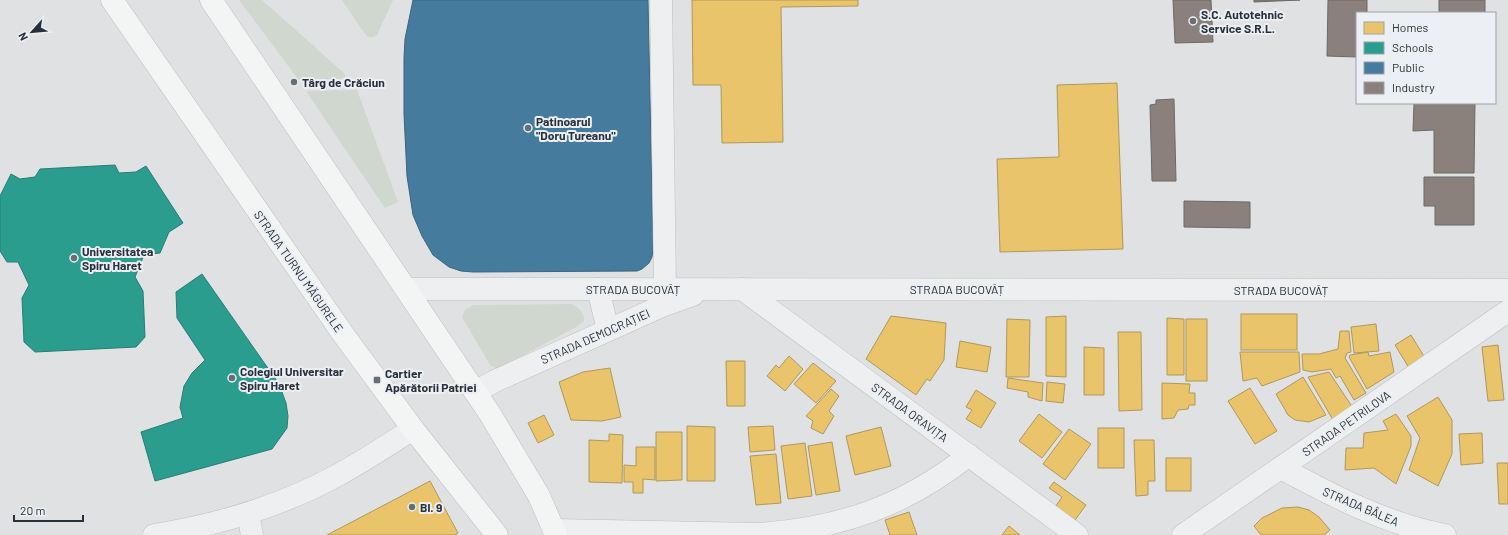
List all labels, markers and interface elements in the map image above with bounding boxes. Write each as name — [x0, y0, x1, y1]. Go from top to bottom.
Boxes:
place label: S.C. Autotehnic Service S.R.L. — [1201, 7, 1284, 35]
north arrow — [12, 12, 52, 52]
legend — [1356, 12, 1496, 104]
marker: S.C. Autotehnic Service S.R.L. — [1188, 16, 1198, 26]
text: Homes — [1392, 20, 1429, 34]
text: N — [15, 31, 30, 43]
text: Schools — [1392, 40, 1433, 54]
text: Public — [1392, 60, 1424, 74]
place label: Târg de Crăciun — [302, 75, 385, 89]
marker: Târg de Crăciun — [289, 77, 299, 87]
text: Industry — [1392, 80, 1435, 94]
place label: Patinoarul "Doru Tureanu" — [536, 114, 616, 142]
marker: Patinoarul "Doru Tureanu" — [523, 123, 533, 133]
street label: STRADA TURNU MĂGURELE — [252, 207, 346, 335]
place label: Universitatea Spiru Haret — [82, 244, 153, 272]
marker: Universitatea Spiru Haret — [69, 253, 79, 263]
street label: STRADA BUCOVĂȚ — [586, 282, 680, 296]
street label: STRADA BUCOVĂȚ — [910, 282, 1004, 296]
street label: STRADA BUCOVĂȚ — [1234, 283, 1328, 297]
street label: STRADA DEMOCRAȚIEI — [538, 306, 652, 366]
place label: Colegiul Universitar Spiru Haret — [240, 364, 344, 392]
place label: Cartier Apărătorii Patriei — [385, 366, 476, 394]
marker: Colegiul Universitar Spiru Haret — [227, 373, 237, 383]
marker: Cartier Apărătorii Patriei — [372, 375, 382, 385]
street label: STRADA ORAVIȚA — [869, 380, 951, 444]
street label: STRADA PETRILOVA — [1299, 387, 1393, 459]
street label: STRADA BÂLEA — [1321, 484, 1401, 528]
scale bar — [14, 497, 83, 523]
place label: Bl. 9 — [420, 500, 442, 514]
marker: Bl. 9 — [407, 502, 417, 512]
text: 20 m — [20, 503, 46, 517]

